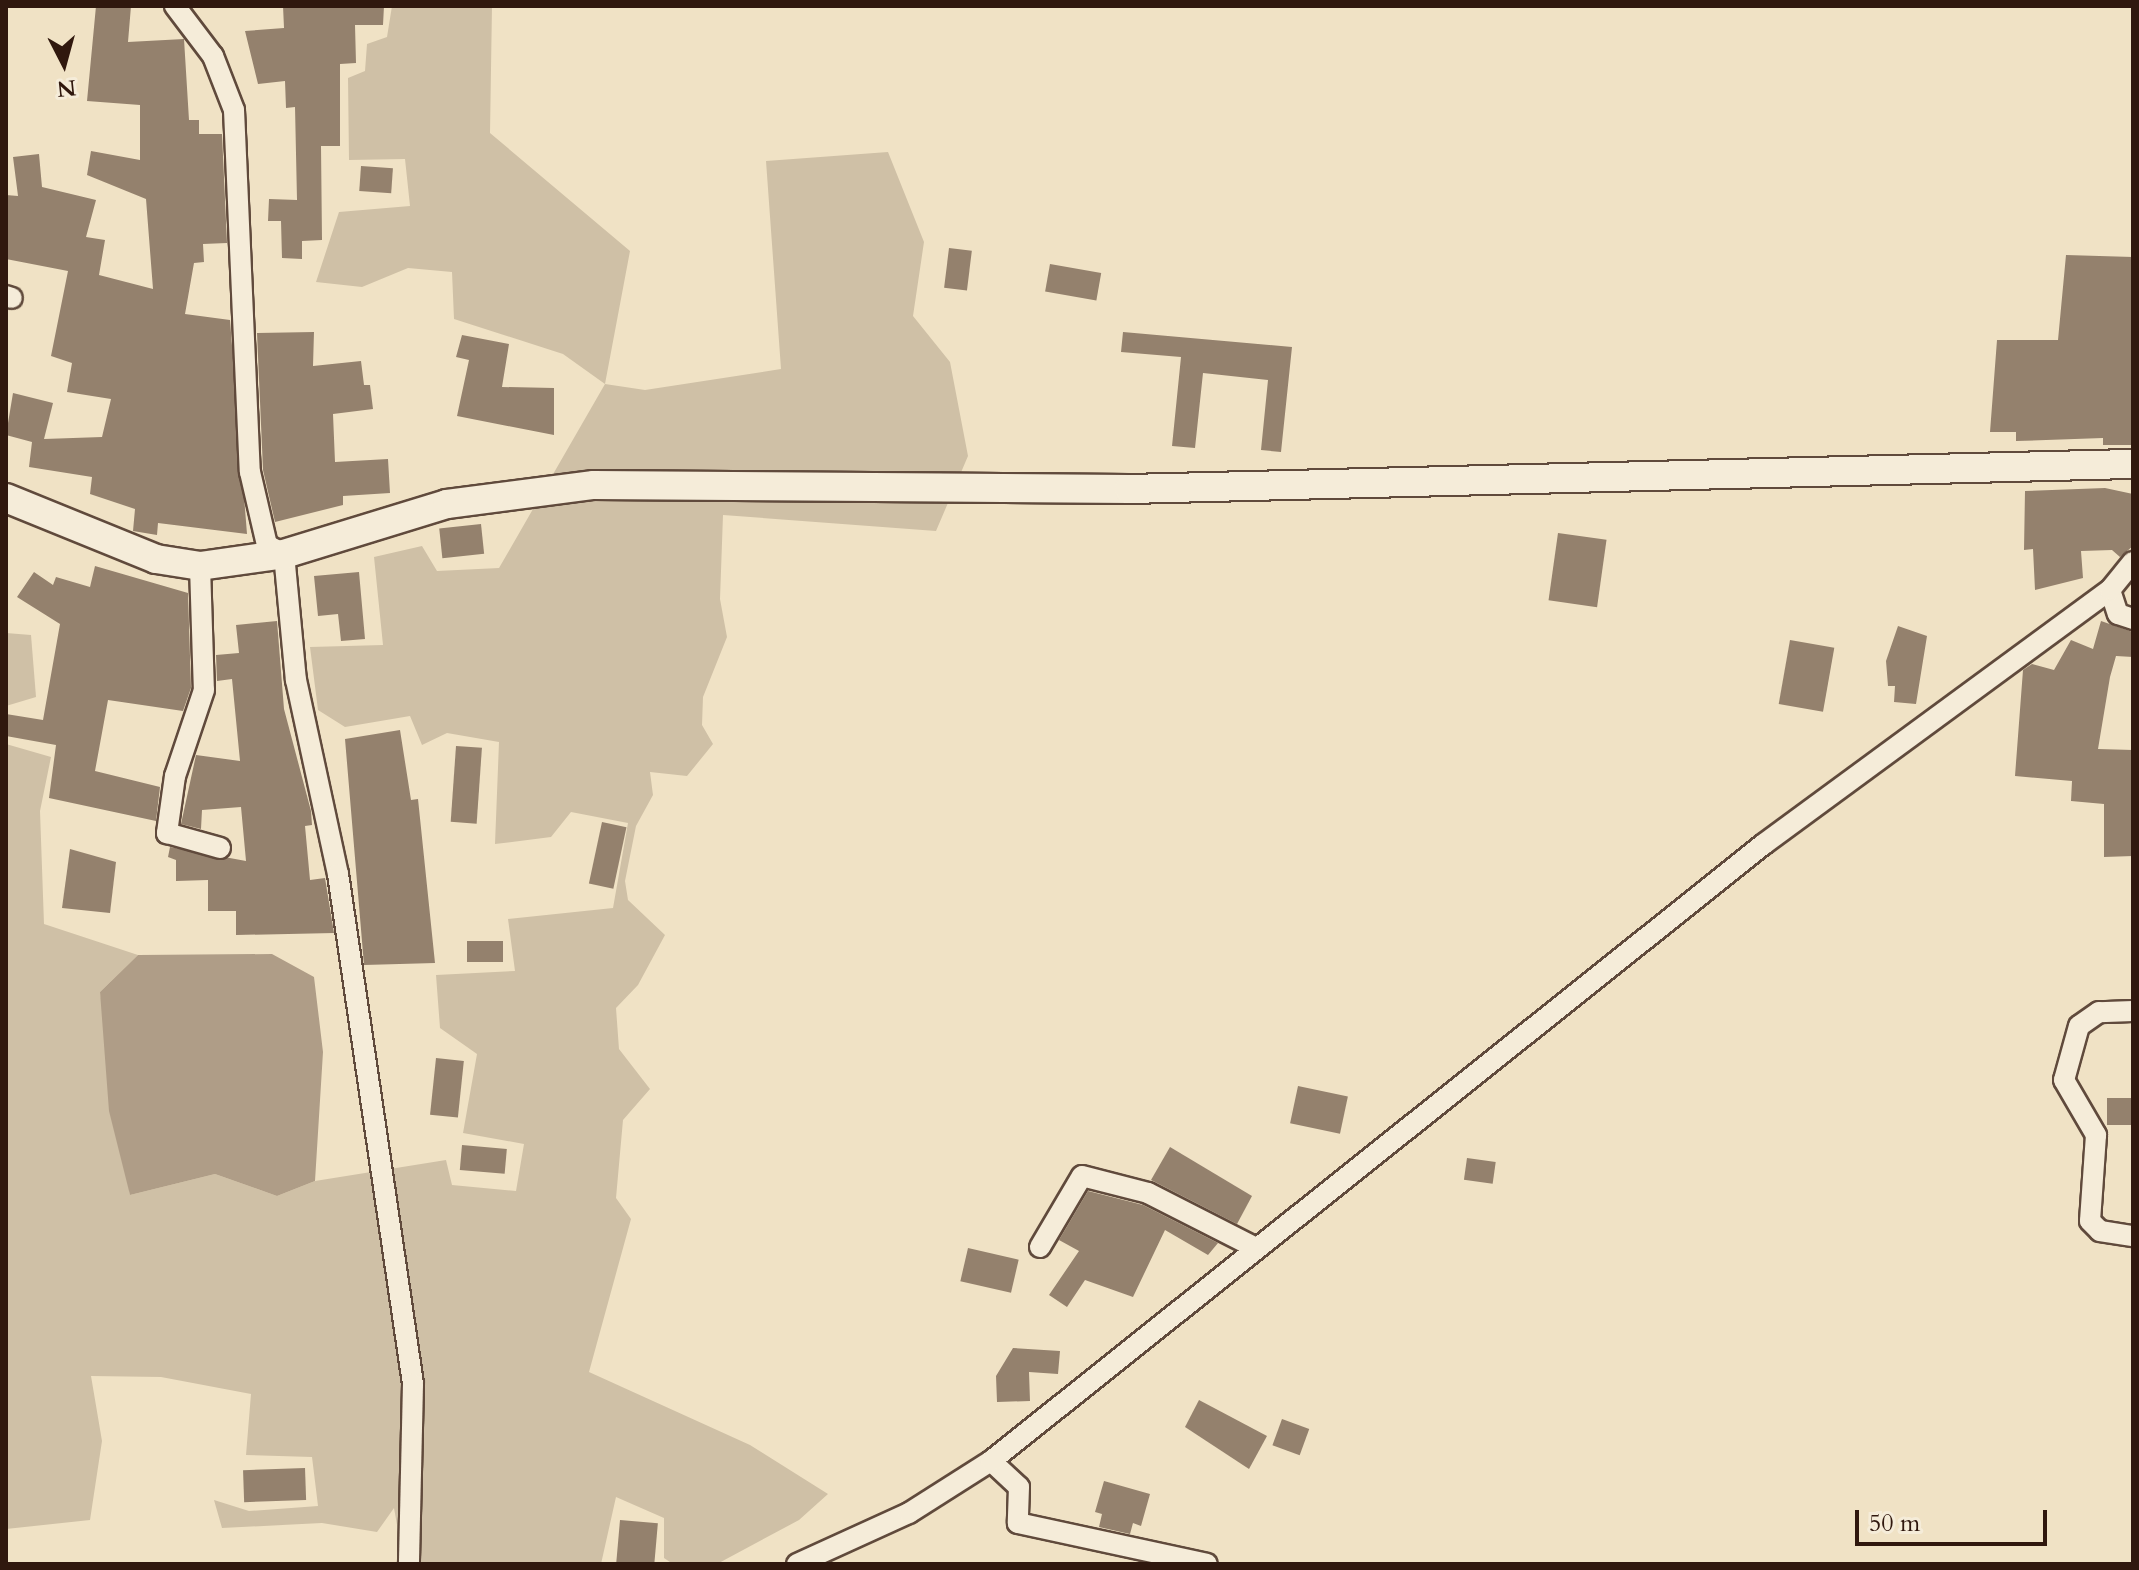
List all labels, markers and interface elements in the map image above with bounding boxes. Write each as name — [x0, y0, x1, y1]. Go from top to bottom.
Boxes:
north arrow — [24, 24, 104, 104]
text: N — [55, 72, 78, 104]
scale bar — [1859, 1494, 2051, 1544]
text: 50 m — [1869, 1507, 1920, 1540]

